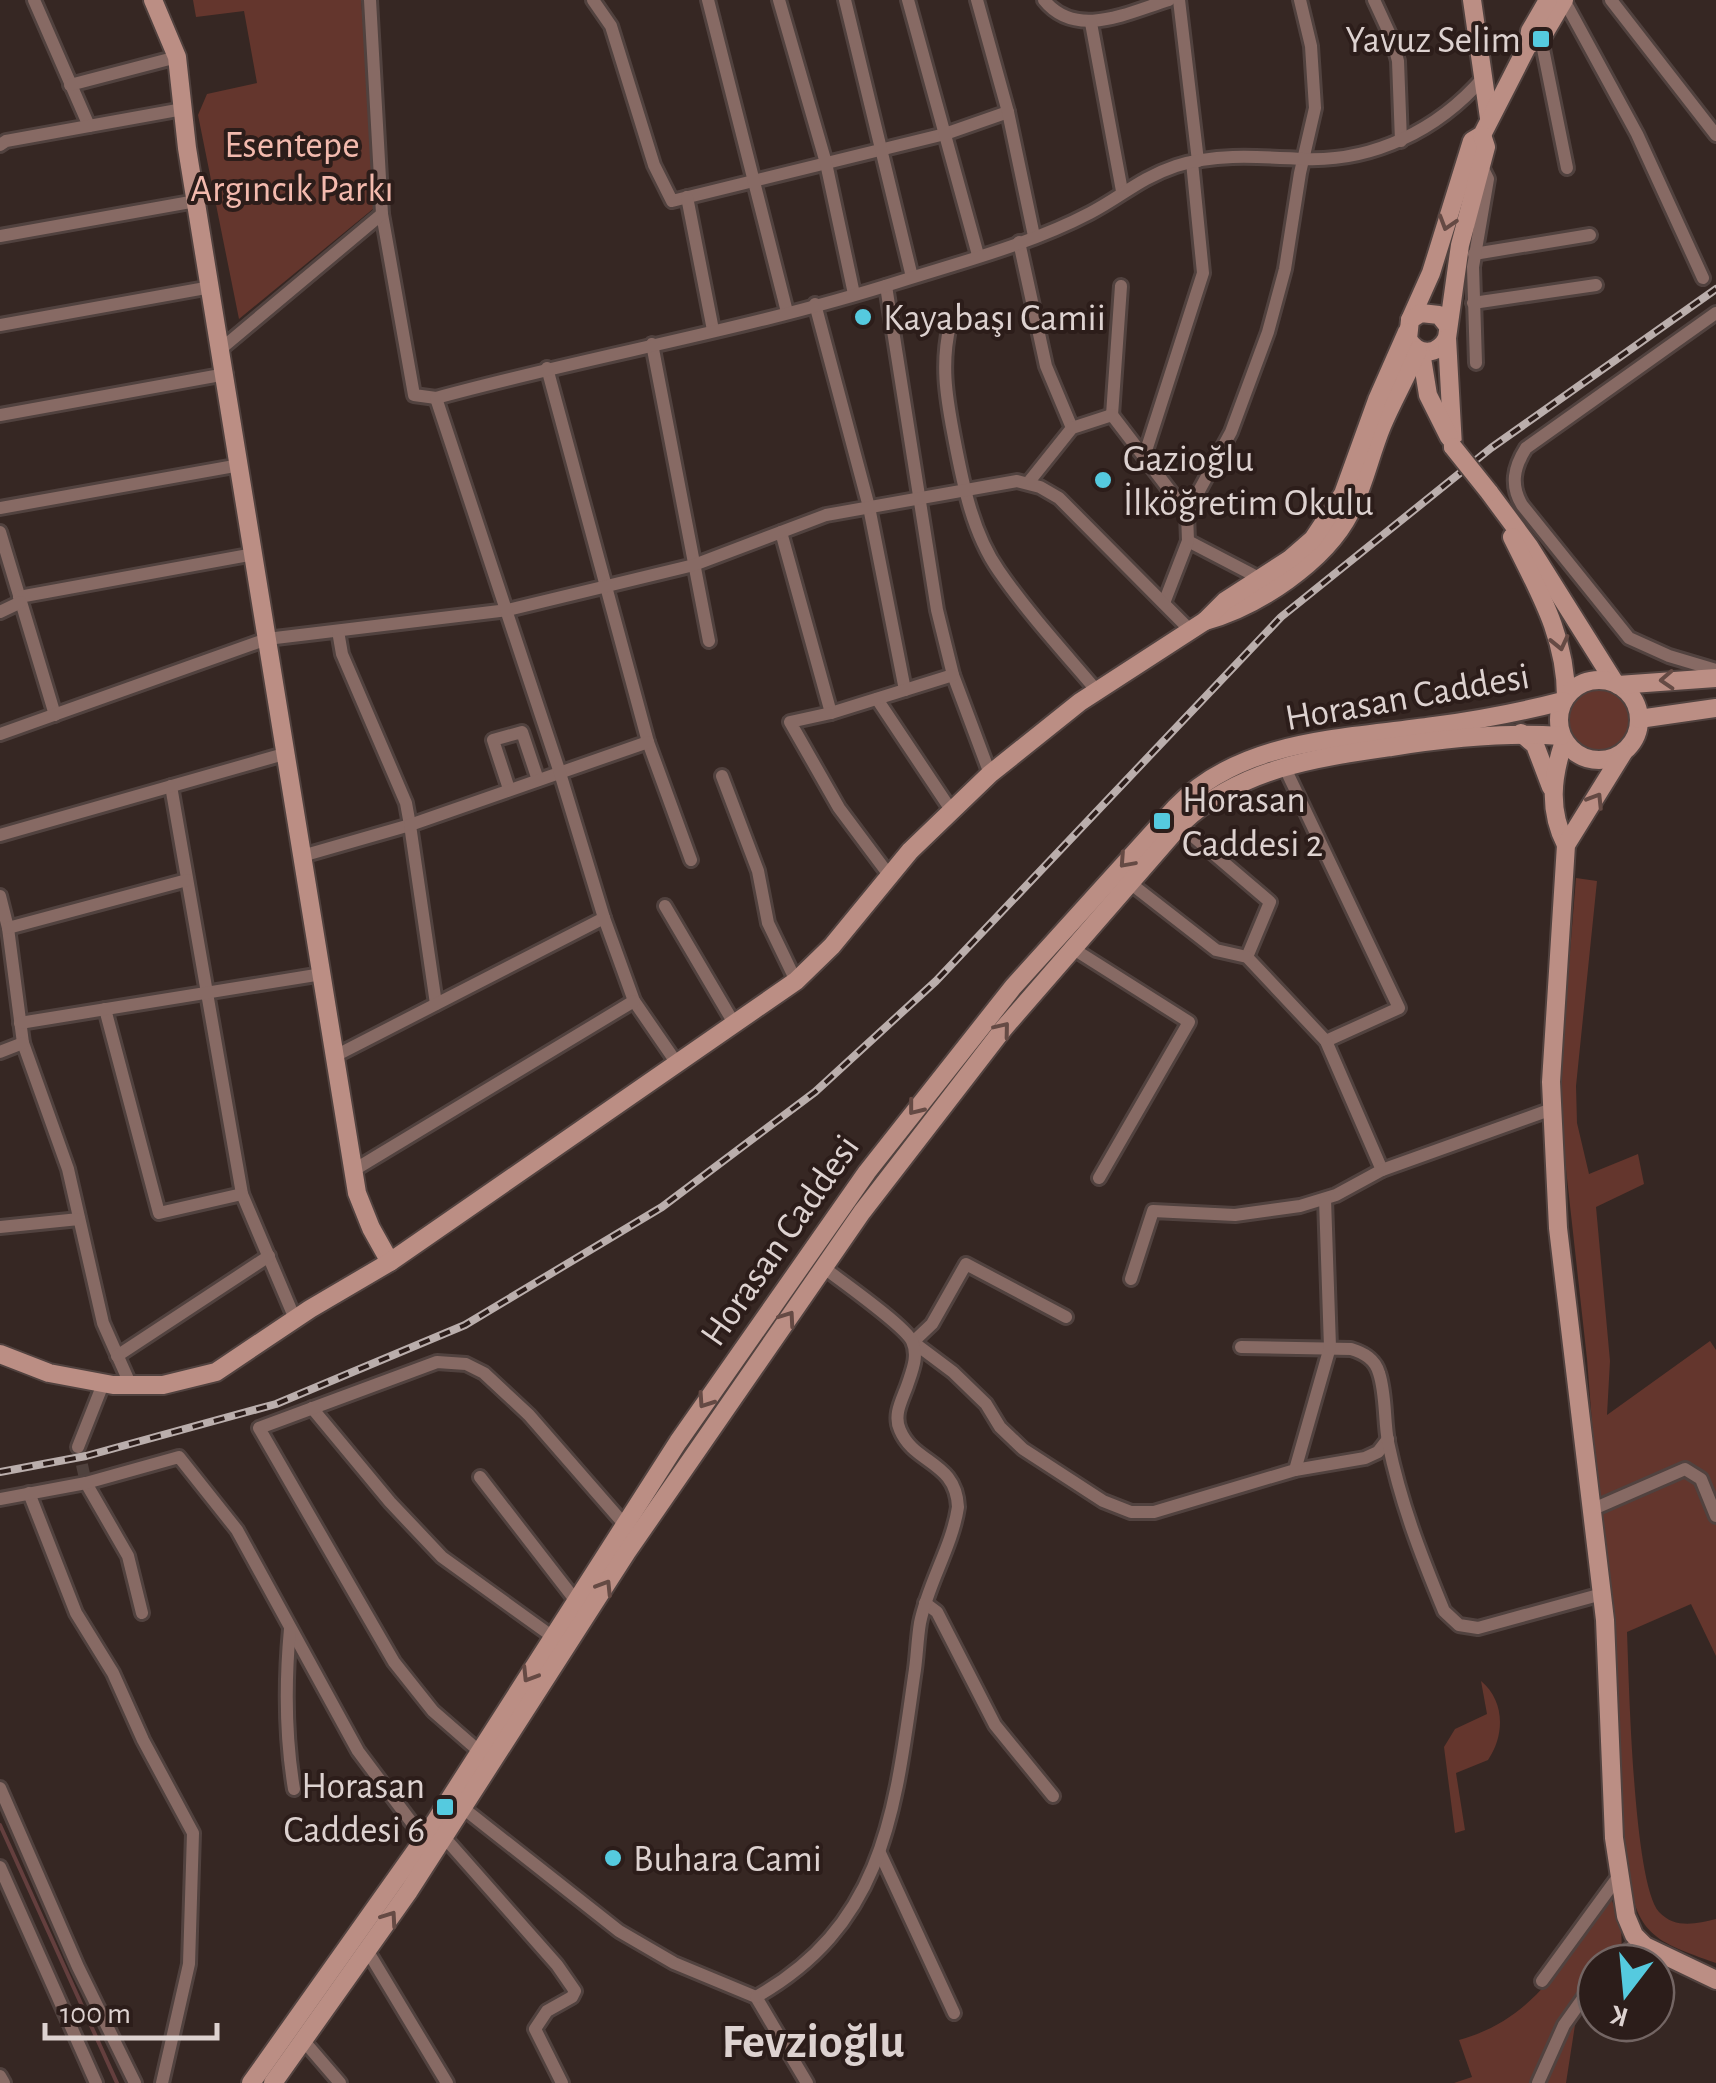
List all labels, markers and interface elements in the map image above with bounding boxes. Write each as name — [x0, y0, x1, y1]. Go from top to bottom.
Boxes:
place label: Yavuz Selim — [1345, 22, 1521, 60]
marker: Yavuz Selim — [1530, 28, 1552, 50]
park label: Esentepe Argıncık Parkı — [190, 127, 394, 209]
one-way arrow — [1438, 214, 1459, 231]
place label: Kayabaşı Camii — [883, 300, 1106, 338]
marker: Kayabaşı Camii — [852, 306, 874, 328]
place label: Gazioğlu İlköğretim Okulu — [1123, 441, 1374, 523]
marker: Gazioğlu İlköğretim Okulu — [1092, 469, 1114, 491]
one-way arrow — [1548, 634, 1569, 651]
street label: Horasan Caddesi — [1282, 658, 1533, 738]
one-way arrow — [1659, 669, 1675, 690]
place label: Horasan Caddesi 2 — [1182, 782, 1323, 864]
one-way arrow — [1584, 793, 1603, 811]
marker: Horasan Caddesi 2 — [1151, 810, 1173, 832]
one-way arrow — [1119, 849, 1137, 868]
one-way arrow — [991, 1023, 1009, 1041]
one-way arrow — [909, 1097, 926, 1115]
street label: Horasan Caddesi — [694, 1129, 867, 1353]
one-way arrow — [776, 1311, 794, 1329]
one-way arrow — [699, 1390, 717, 1409]
one-way arrow — [593, 1579, 612, 1597]
one-way arrow — [523, 1664, 542, 1682]
place label: Horasan Caddesi 6 — [283, 1768, 425, 1850]
marker: Horasan Caddesi 6 — [434, 1796, 456, 1818]
place label: Buhara Cami — [633, 1841, 822, 1879]
marker: Buhara Cami — [602, 1847, 624, 1869]
one-way arrow — [378, 1910, 396, 1929]
north arrow — [1576, 1943, 1676, 2043]
scale bar — [45, 1978, 218, 2040]
text: 100 m — [60, 1999, 131, 2029]
text: K — [1607, 1999, 1631, 2031]
district label: Fevzioğlu — [722, 2019, 904, 2067]

